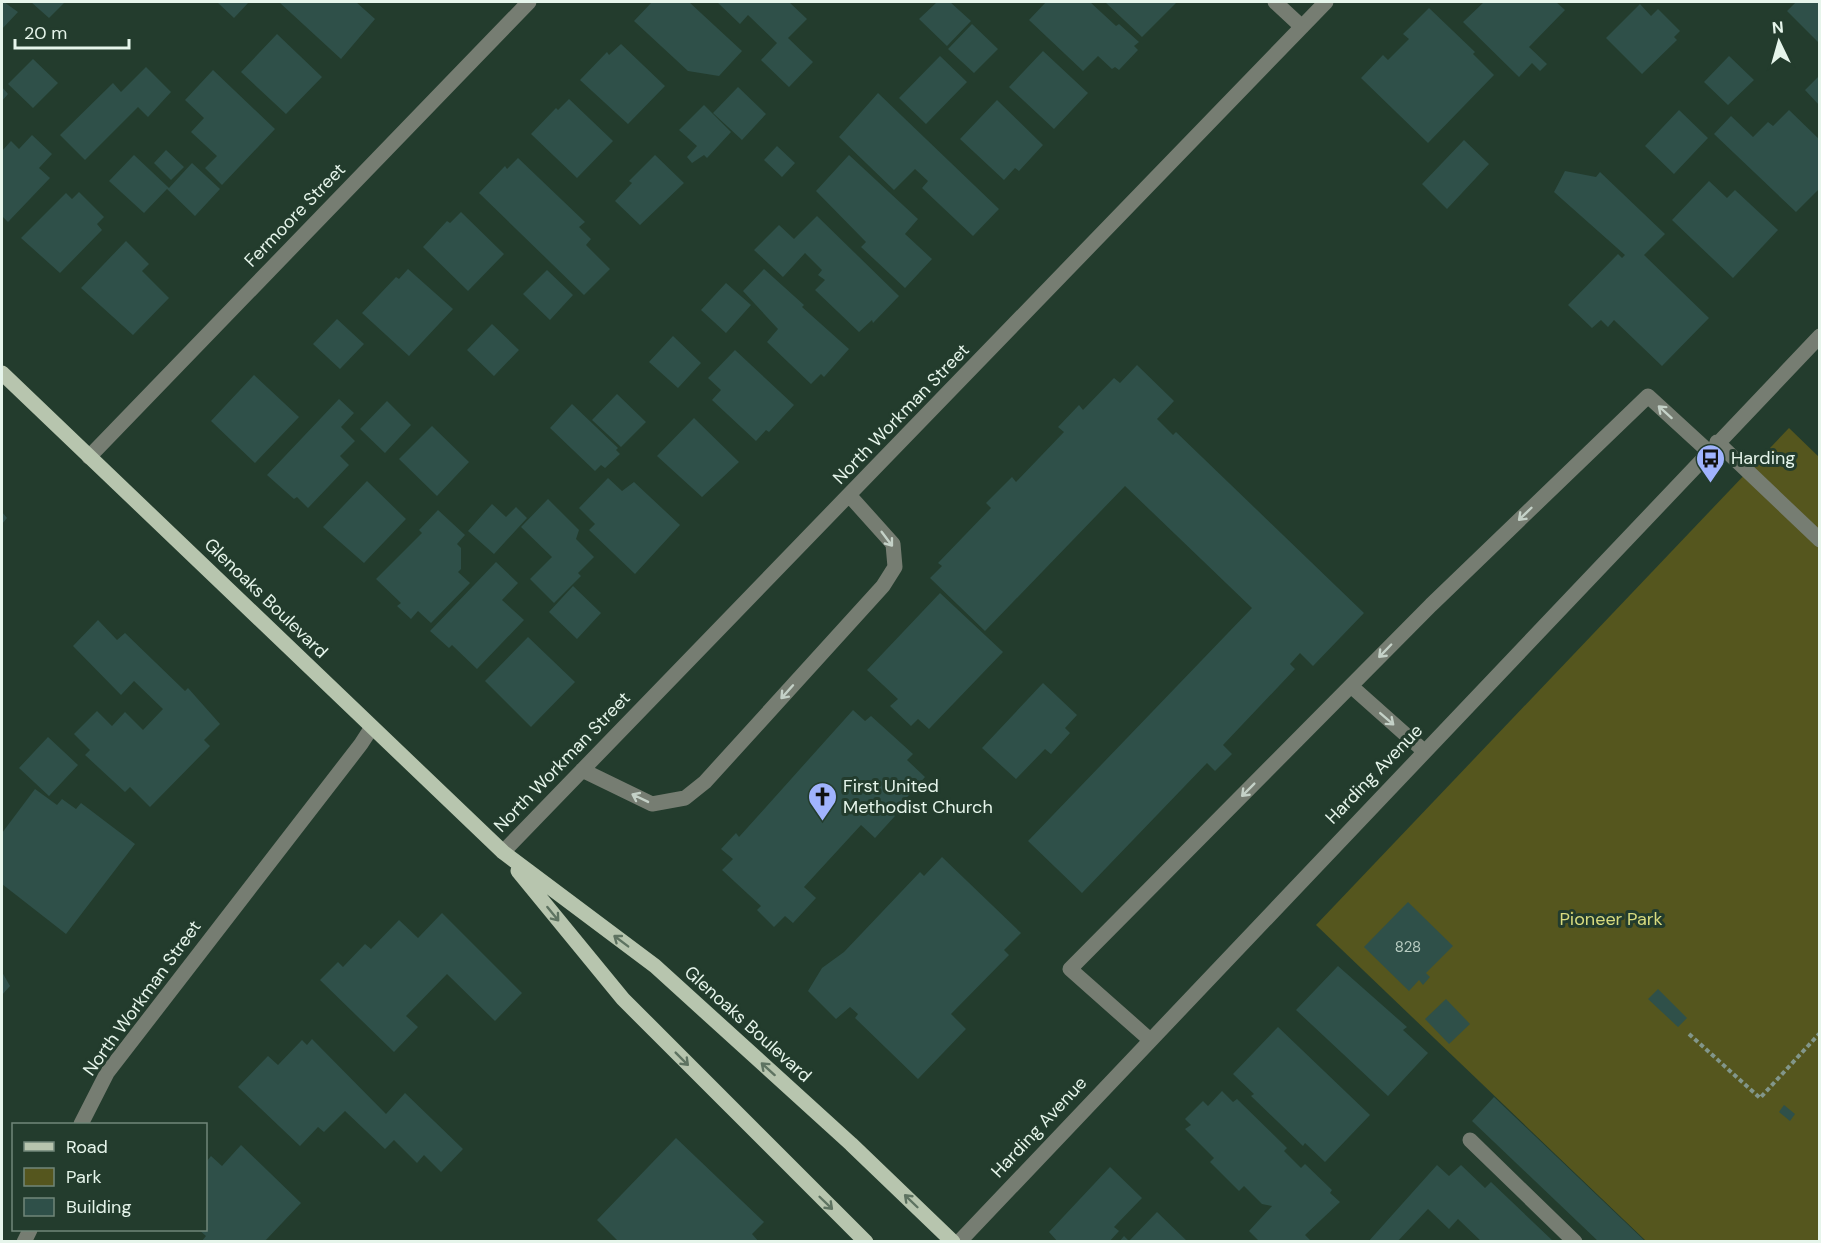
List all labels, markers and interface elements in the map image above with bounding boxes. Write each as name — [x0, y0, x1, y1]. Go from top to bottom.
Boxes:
scale bar — [15, 12, 129, 50]
north arrow — [1749, 12, 1809, 72]
text: N — [1771, 17, 1784, 39]
text: 20 m — [24, 21, 67, 45]
street label: Fermoore Street — [239, 158, 351, 272]
street label: North Workman Street — [827, 338, 975, 490]
one-way arrow — [1658, 405, 1673, 419]
bus stop icon: Harding — [1694, 442, 1726, 484]
place label: Harding — [1731, 446, 1795, 470]
one-way arrow — [1517, 507, 1532, 522]
one-way arrow — [880, 531, 893, 547]
street label: Glenoaks Boulevard — [199, 533, 333, 663]
one-way arrow — [1378, 644, 1393, 658]
one-way arrow — [780, 684, 794, 699]
street label: North Workman Street — [488, 686, 636, 838]
one-way arrow — [1379, 712, 1394, 726]
street label: Harding Avenue — [1320, 719, 1428, 829]
place label: First United Methodist Church — [843, 774, 993, 819]
church icon: First United Methodist Church — [806, 780, 838, 822]
one-way arrow — [1241, 782, 1256, 797]
one-way arrow — [631, 791, 649, 803]
one-way arrow — [546, 906, 560, 921]
park label: Pioneer Park — [1559, 907, 1663, 931]
street label: North Workman Street — [77, 915, 207, 1081]
one-way arrow — [613, 934, 629, 947]
house number: 828 — [1395, 937, 1421, 957]
street label: Glenoaks Boulevard — [679, 960, 817, 1088]
one-way arrow — [675, 1052, 690, 1067]
one-way arrow — [761, 1062, 776, 1076]
street label: Harding Avenue — [986, 1071, 1092, 1183]
legend — [12, 1123, 207, 1231]
text: Road — [66, 1135, 108, 1159]
text: Park — [66, 1165, 102, 1189]
one-way arrow — [903, 1194, 918, 1208]
text: Building — [66, 1195, 131, 1219]
one-way arrow — [819, 1196, 834, 1211]

